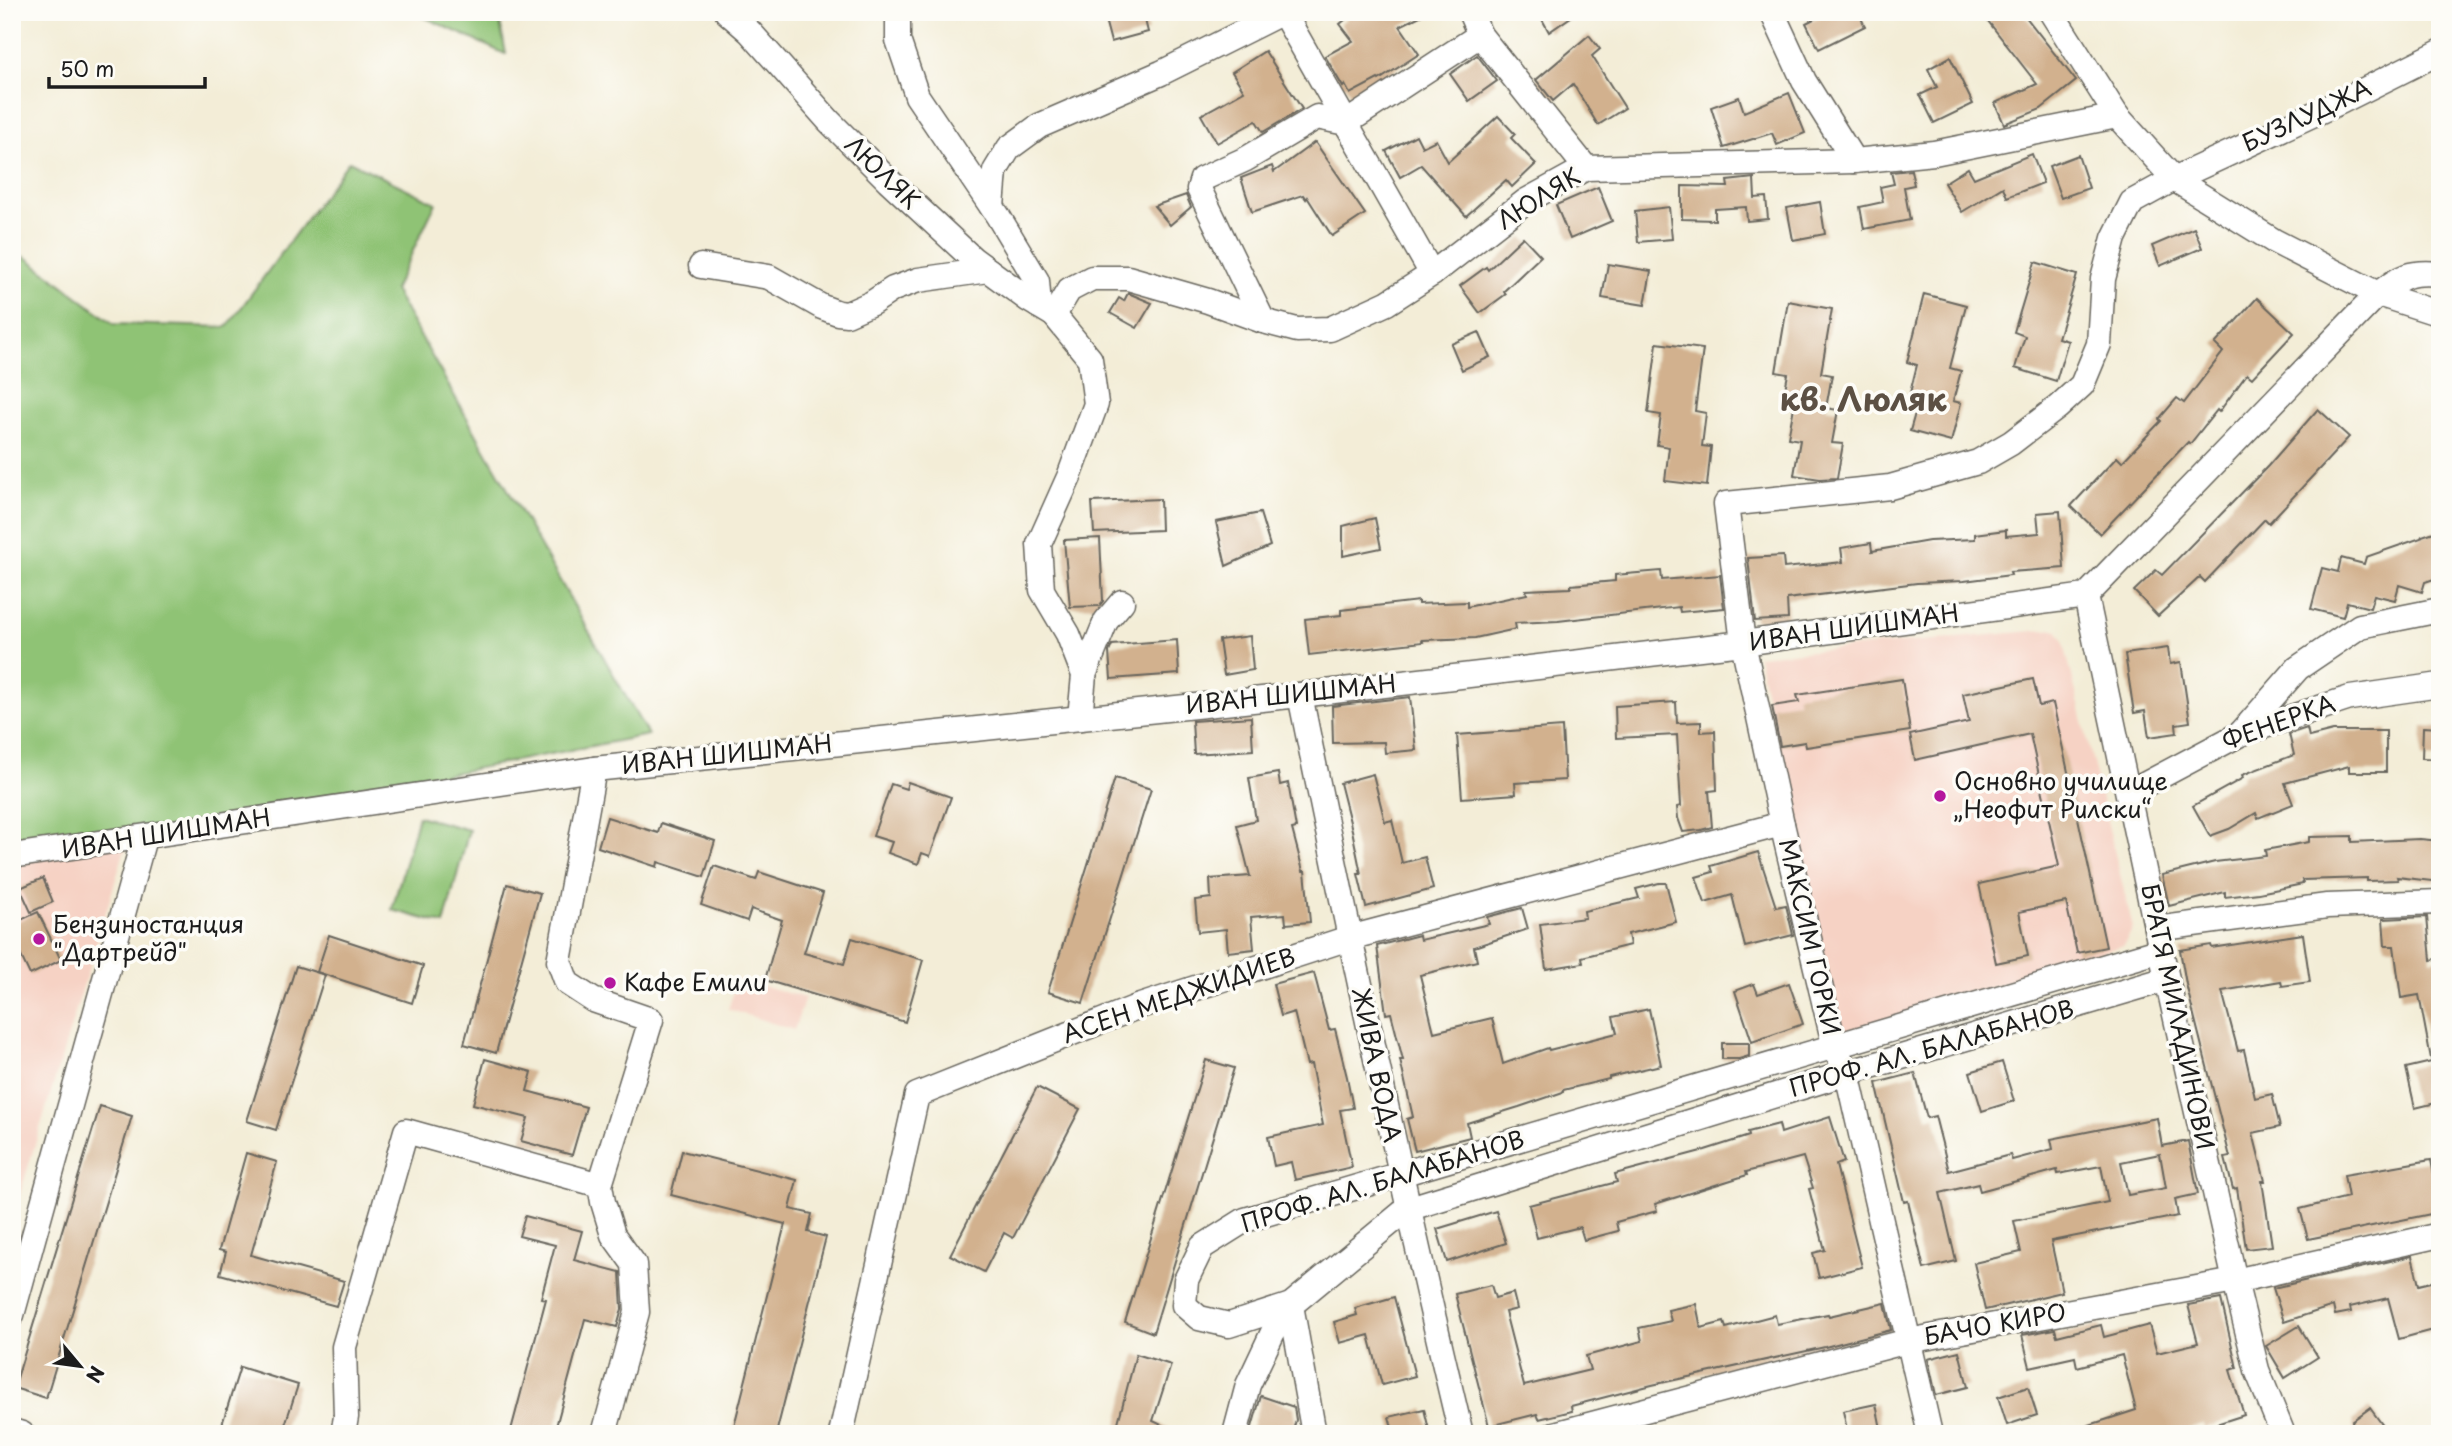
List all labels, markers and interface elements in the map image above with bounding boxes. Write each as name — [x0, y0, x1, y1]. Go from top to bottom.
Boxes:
scale bar — [49, 46, 205, 90]
text: 50 m — [60, 52, 114, 84]
street label: БУЗЛУДЖА — [2236, 69, 2377, 160]
street label: ЛЮЛЯК — [838, 126, 929, 217]
street label: ЛЮЛЯК — [1489, 158, 1587, 237]
district label: кв. Люляк — [1780, 374, 1947, 422]
street label: ИВАН ШИШМАН — [1746, 593, 1961, 659]
street label: ИВАН ШИШМАН — [1184, 664, 1398, 722]
street label: ФЕНЕРКА — [2217, 684, 2340, 758]
street label: ИВАН ШИШМАН — [620, 724, 834, 782]
place label: Основно училище „Неофит Рилски“ — [1954, 762, 2168, 826]
marker: Основно училище „Неофит Рилски“ — [1932, 788, 1948, 804]
street label: ИВАН ШИШМАН — [58, 798, 273, 866]
street label: МАКСИМ ГОРКИ — [1771, 835, 1851, 1038]
street label: БРАТЯ МИЛАДИНОВИ — [2133, 880, 2225, 1153]
place label: Бензиностанция "Дартрейд" — [53, 905, 244, 969]
marker: Бензиностанция "Дартрейд" — [31, 931, 47, 947]
street label: АСЕН МЕДЖИДИЕВ — [1057, 937, 1300, 1051]
place label: Кафе Емили — [624, 963, 767, 999]
marker: Кафе Емили — [602, 975, 618, 991]
street label: ЖИВА ВОДА — [1344, 984, 1412, 1145]
street label: ПРОФ. АЛ. БАЛАБАНОВ — [1785, 989, 2078, 1105]
street label: ПРОФ. АЛ. БАЛАБАНОВ — [1236, 1120, 1529, 1240]
street label: БАЧО КИРО — [1921, 1293, 2069, 1353]
north arrow — [46, 1330, 116, 1400]
text: N — [80, 1361, 112, 1388]

